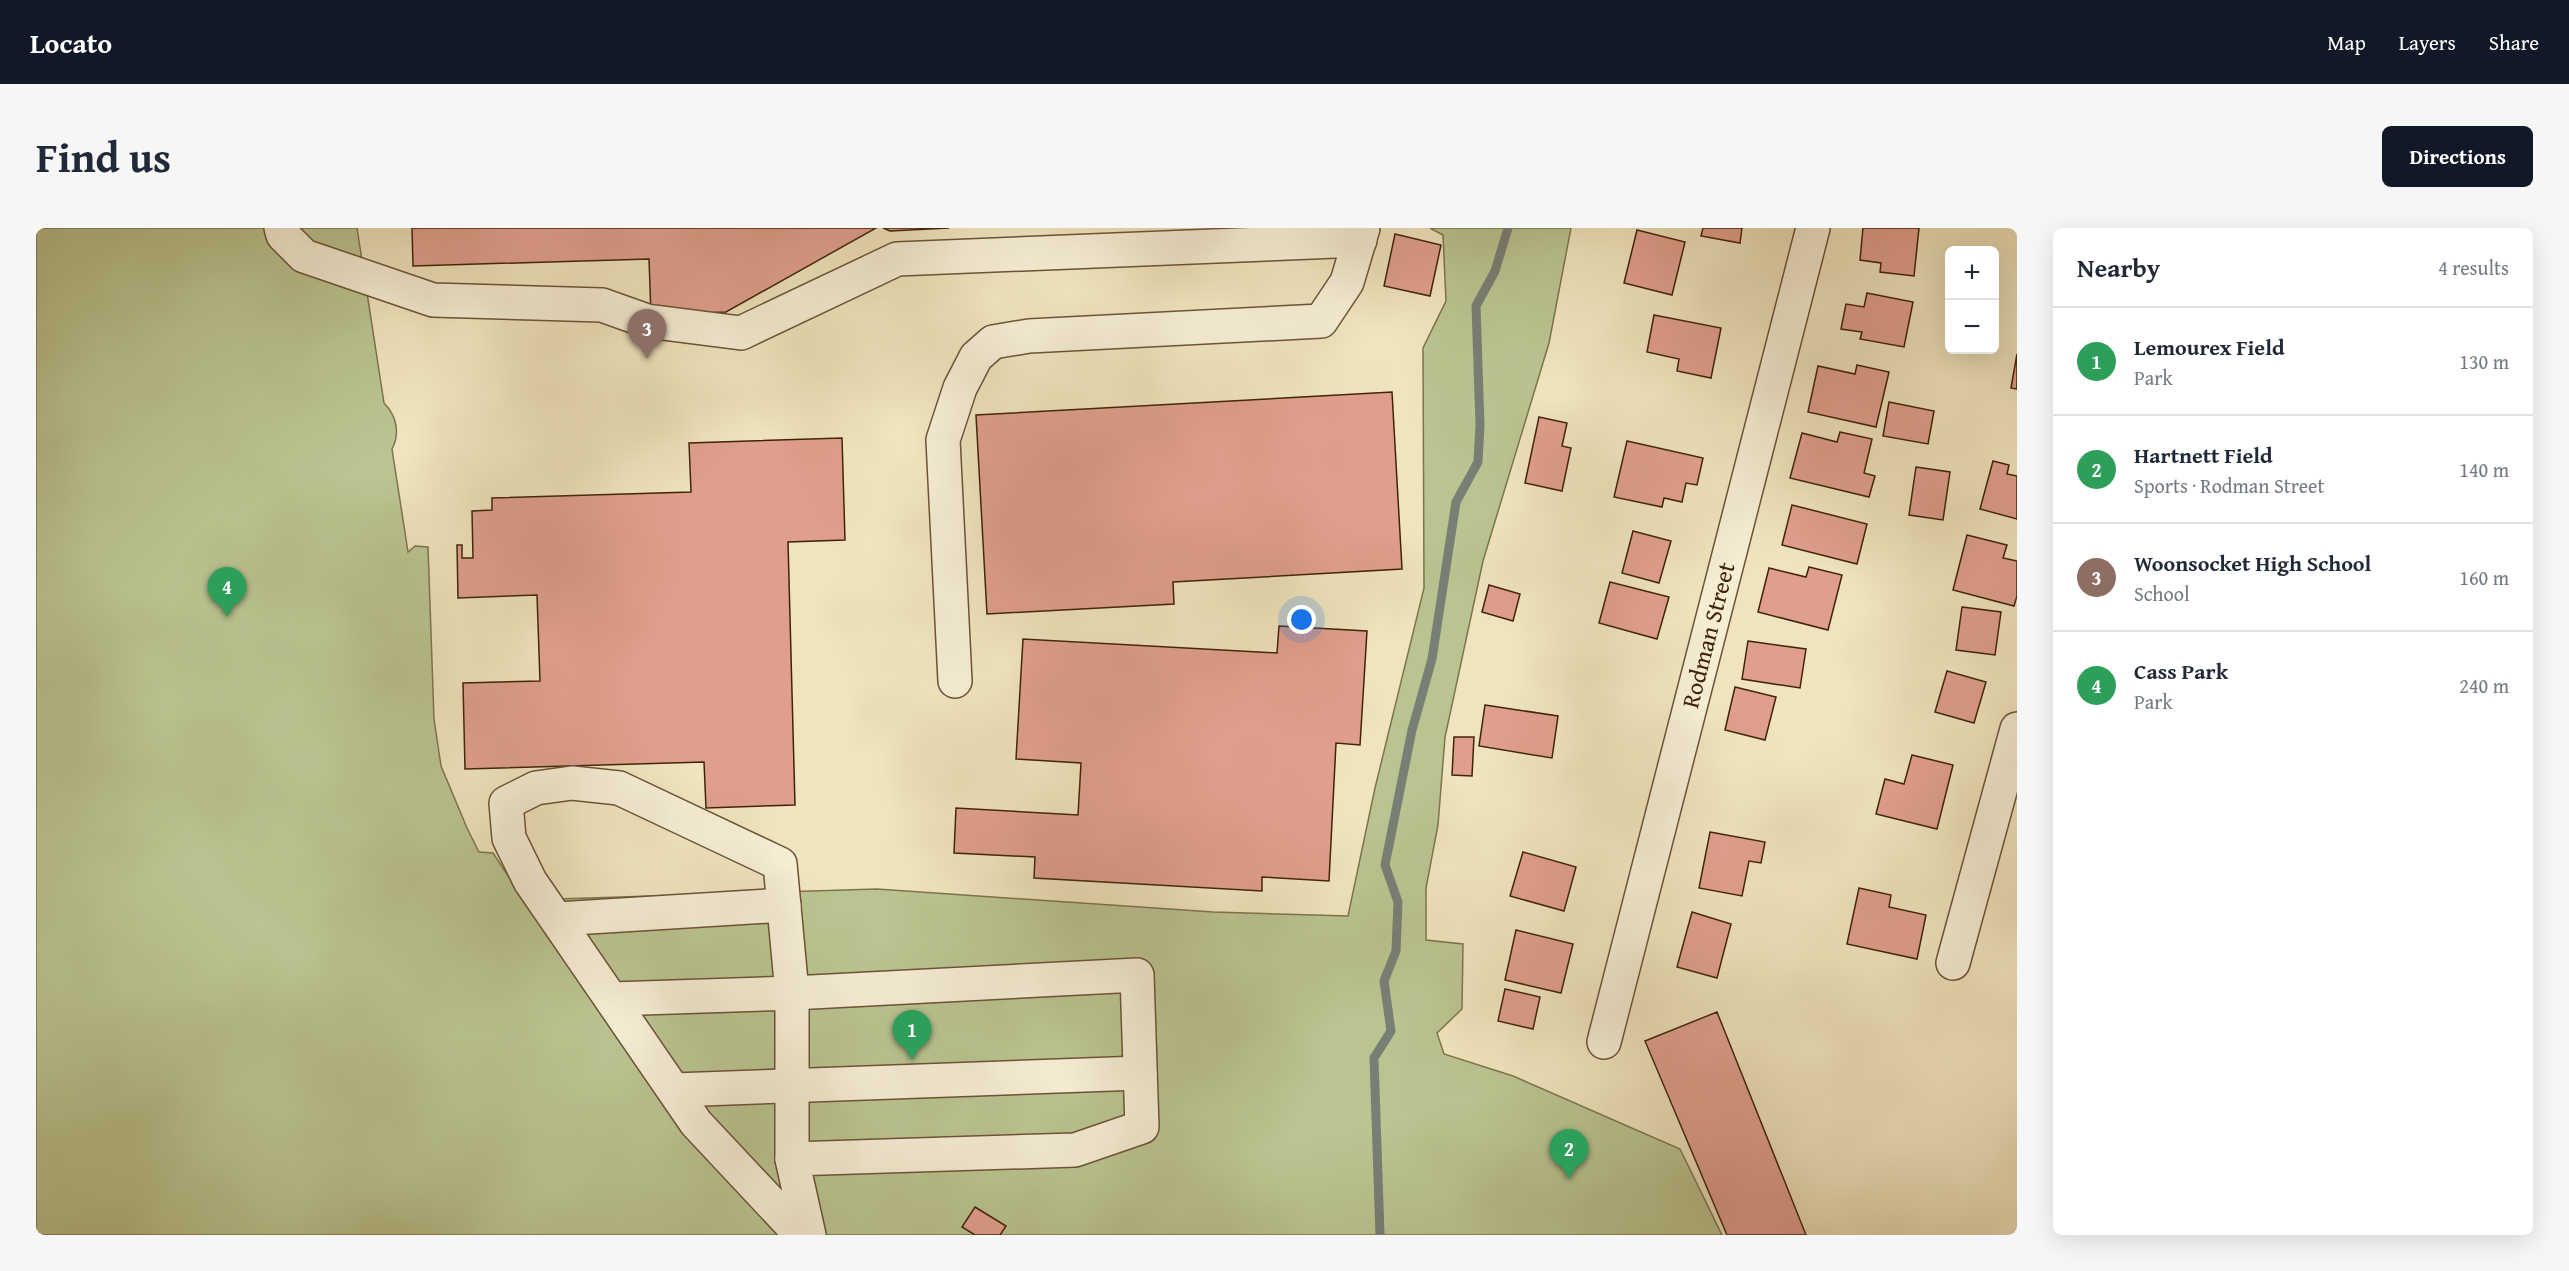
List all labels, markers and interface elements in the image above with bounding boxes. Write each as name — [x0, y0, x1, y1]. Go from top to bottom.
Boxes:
text: Locato — [30, 22, 112, 63]
text: Map — [2327, 27, 2366, 58]
text: Layers — [2399, 27, 2456, 58]
text: Share — [2489, 27, 2539, 58]
text: Find us — [36, 126, 171, 187]
button: Directions — [2382, 126, 2533, 187]
map controls — [1945, 246, 1999, 354]
button: + — [1945, 246, 1999, 300]
text: Nearby — [2077, 248, 2160, 287]
text: 4 results — [2438, 253, 2509, 282]
button: − — [1945, 300, 1999, 354]
pin: 3 — [628, 310, 666, 359]
text: Lemourex Field — [2134, 331, 2285, 363]
text: 1 — [2091, 347, 2102, 376]
text: 130 m — [2459, 347, 2509, 376]
text: Park — [2134, 363, 2173, 392]
text: Hartnett Field — [2134, 439, 2273, 471]
text: 2 — [2091, 455, 2102, 484]
text: 140 m — [2459, 455, 2509, 484]
text: Sports · Rodman Street — [2134, 471, 2325, 500]
text: Woonsocket High School — [2134, 547, 2371, 579]
street label: Rodman Street — [1672, 558, 1744, 712]
text: 3 — [2091, 563, 2102, 592]
text: 160 m — [2459, 563, 2509, 592]
pin: 4 — [208, 568, 246, 617]
text: School — [2134, 579, 2190, 608]
your location — [1287, 605, 1316, 634]
text: Cass Park — [2134, 655, 2228, 687]
text: 4 — [2091, 671, 2102, 700]
text: 240 m — [2459, 671, 2509, 700]
text: Park — [2134, 687, 2173, 716]
pin: 1 — [892, 1010, 932, 1060]
pin: 2 — [1550, 1130, 1588, 1179]

